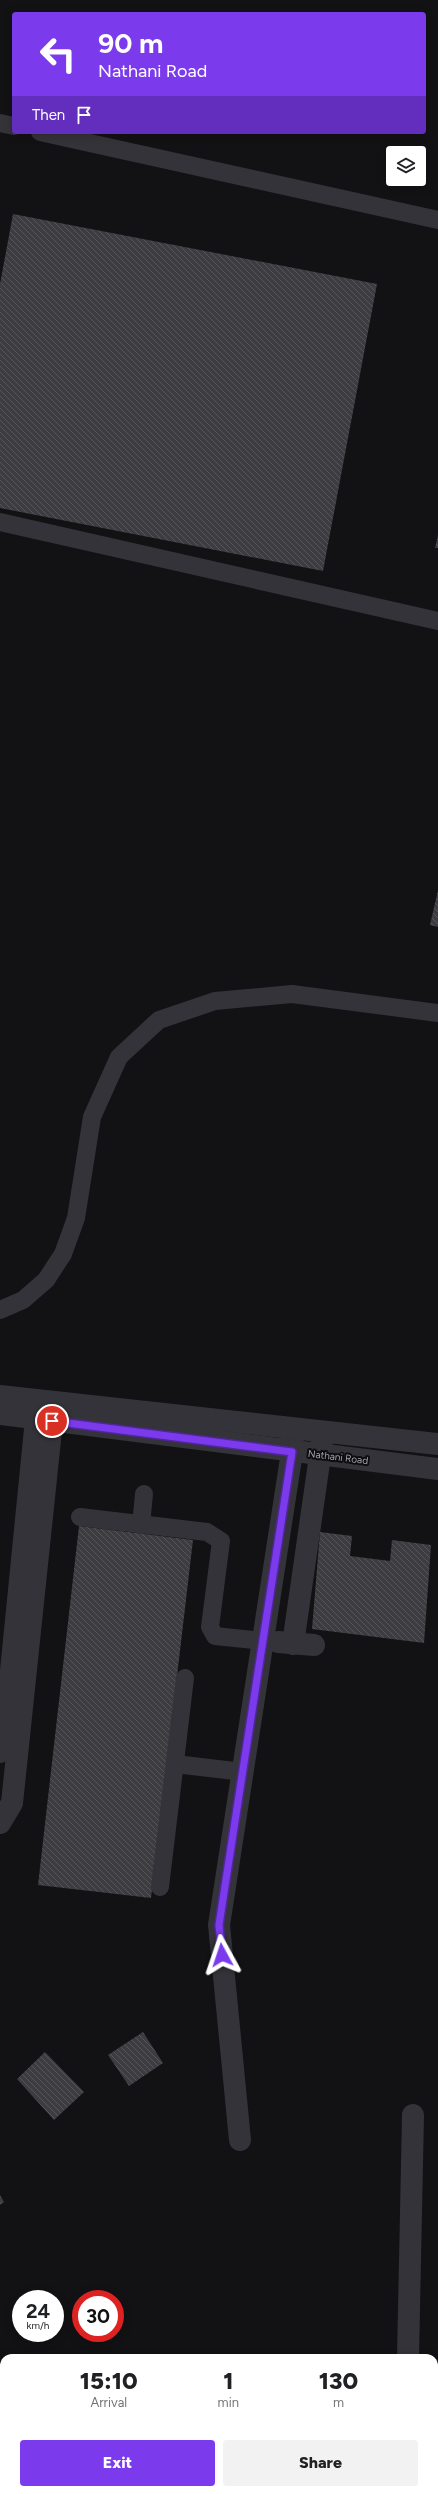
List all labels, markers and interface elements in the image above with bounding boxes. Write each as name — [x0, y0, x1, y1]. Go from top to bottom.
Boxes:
text: 90 m — [98, 26, 163, 60]
icon: left — [32, 28, 84, 80]
text: Nathani Road — [98, 60, 207, 82]
icon: arrive — [73, 104, 95, 126]
text: Then — [32, 106, 65, 124]
map controls — [386, 146, 426, 186]
button: layers — [386, 146, 426, 186]
pin — [35, 1404, 69, 1438]
icon: arrive — [41, 1410, 63, 1432]
street label: Nathani Road — [307, 1447, 369, 1467]
position arrow — [201, 1934, 243, 1976]
speed limit sign: 30 — [72, 2290, 124, 2342]
text: 24 — [26, 2299, 50, 2323]
text: km/h — [27, 2319, 49, 2332]
text: 15:10 — [80, 2366, 138, 2395]
text: 1 — [223, 2366, 233, 2395]
text: 130 — [319, 2366, 358, 2395]
text: Arrival — [90, 2395, 127, 2410]
text: min — [218, 2395, 239, 2410]
text: m — [333, 2395, 344, 2410]
button: Exit — [20, 2440, 215, 2486]
button: Share — [223, 2440, 418, 2486]

